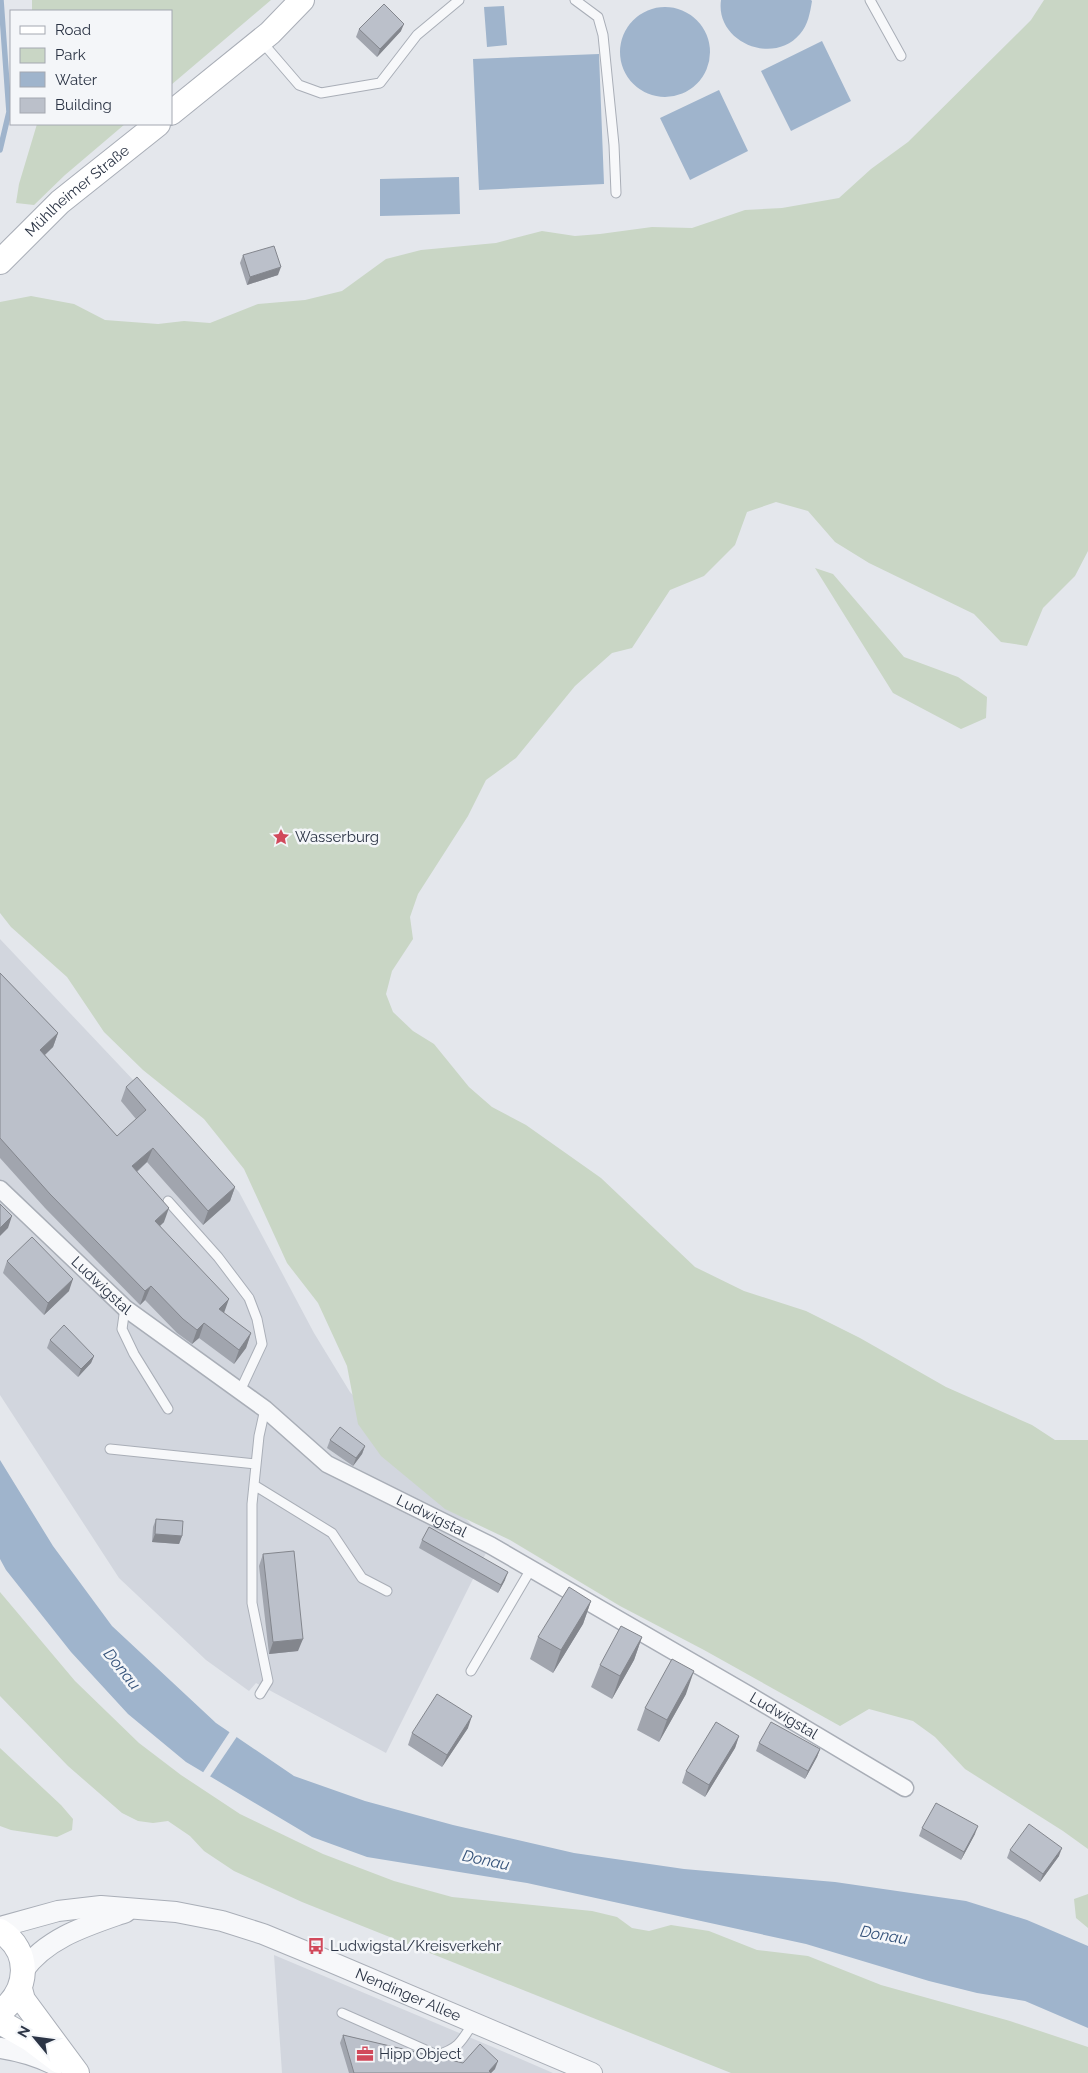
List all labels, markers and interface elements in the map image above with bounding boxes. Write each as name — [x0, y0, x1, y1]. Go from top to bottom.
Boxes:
legend — [10, 10, 172, 125]
text: Road — [55, 21, 91, 39]
text: Park — [55, 46, 86, 64]
text: Water — [55, 71, 98, 89]
text: Building — [55, 96, 112, 114]
street label: Mühlheimer Straße — [21, 141, 133, 241]
place icon: Wasserburg — [271, 827, 291, 847]
place label: Wasserburg — [295, 828, 379, 846]
street label: Ludwigstal — [68, 1253, 136, 1319]
street label: Ludwigstal — [394, 1491, 471, 1541]
water label: Donau — [100, 1644, 144, 1694]
street label: Ludwigstal — [746, 1689, 822, 1744]
water label: Donau — [461, 1846, 511, 1874]
water label: Donau — [859, 1921, 909, 1949]
bus stop icon: Ludwigstal/Kreisverkehr — [306, 1936, 326, 1956]
place label: Ludwigstal/Kreisverkehr — [330, 1937, 502, 1955]
street label: Nendinger Allee — [353, 1964, 464, 2025]
north arrow — [10, 2013, 60, 2063]
text: N — [14, 2023, 33, 2040]
office icon: Hipp Object — [355, 2044, 375, 2064]
place label: Hipp Object — [379, 2045, 462, 2063]

